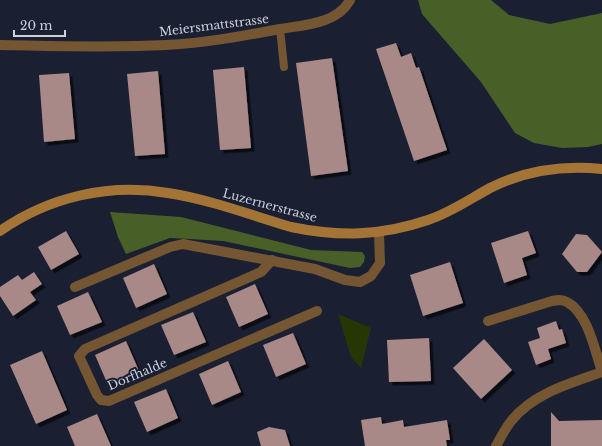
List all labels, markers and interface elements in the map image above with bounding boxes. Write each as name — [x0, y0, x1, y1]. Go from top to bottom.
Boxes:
street label: Meiersmattstrasse — [158, 11, 270, 39]
scale bar — [14, 12, 65, 38]
text: 20 m — [20, 18, 52, 33]
street label: Luzernerstrasse — [221, 185, 319, 225]
street label: Dorfhalde — [105, 355, 169, 393]

